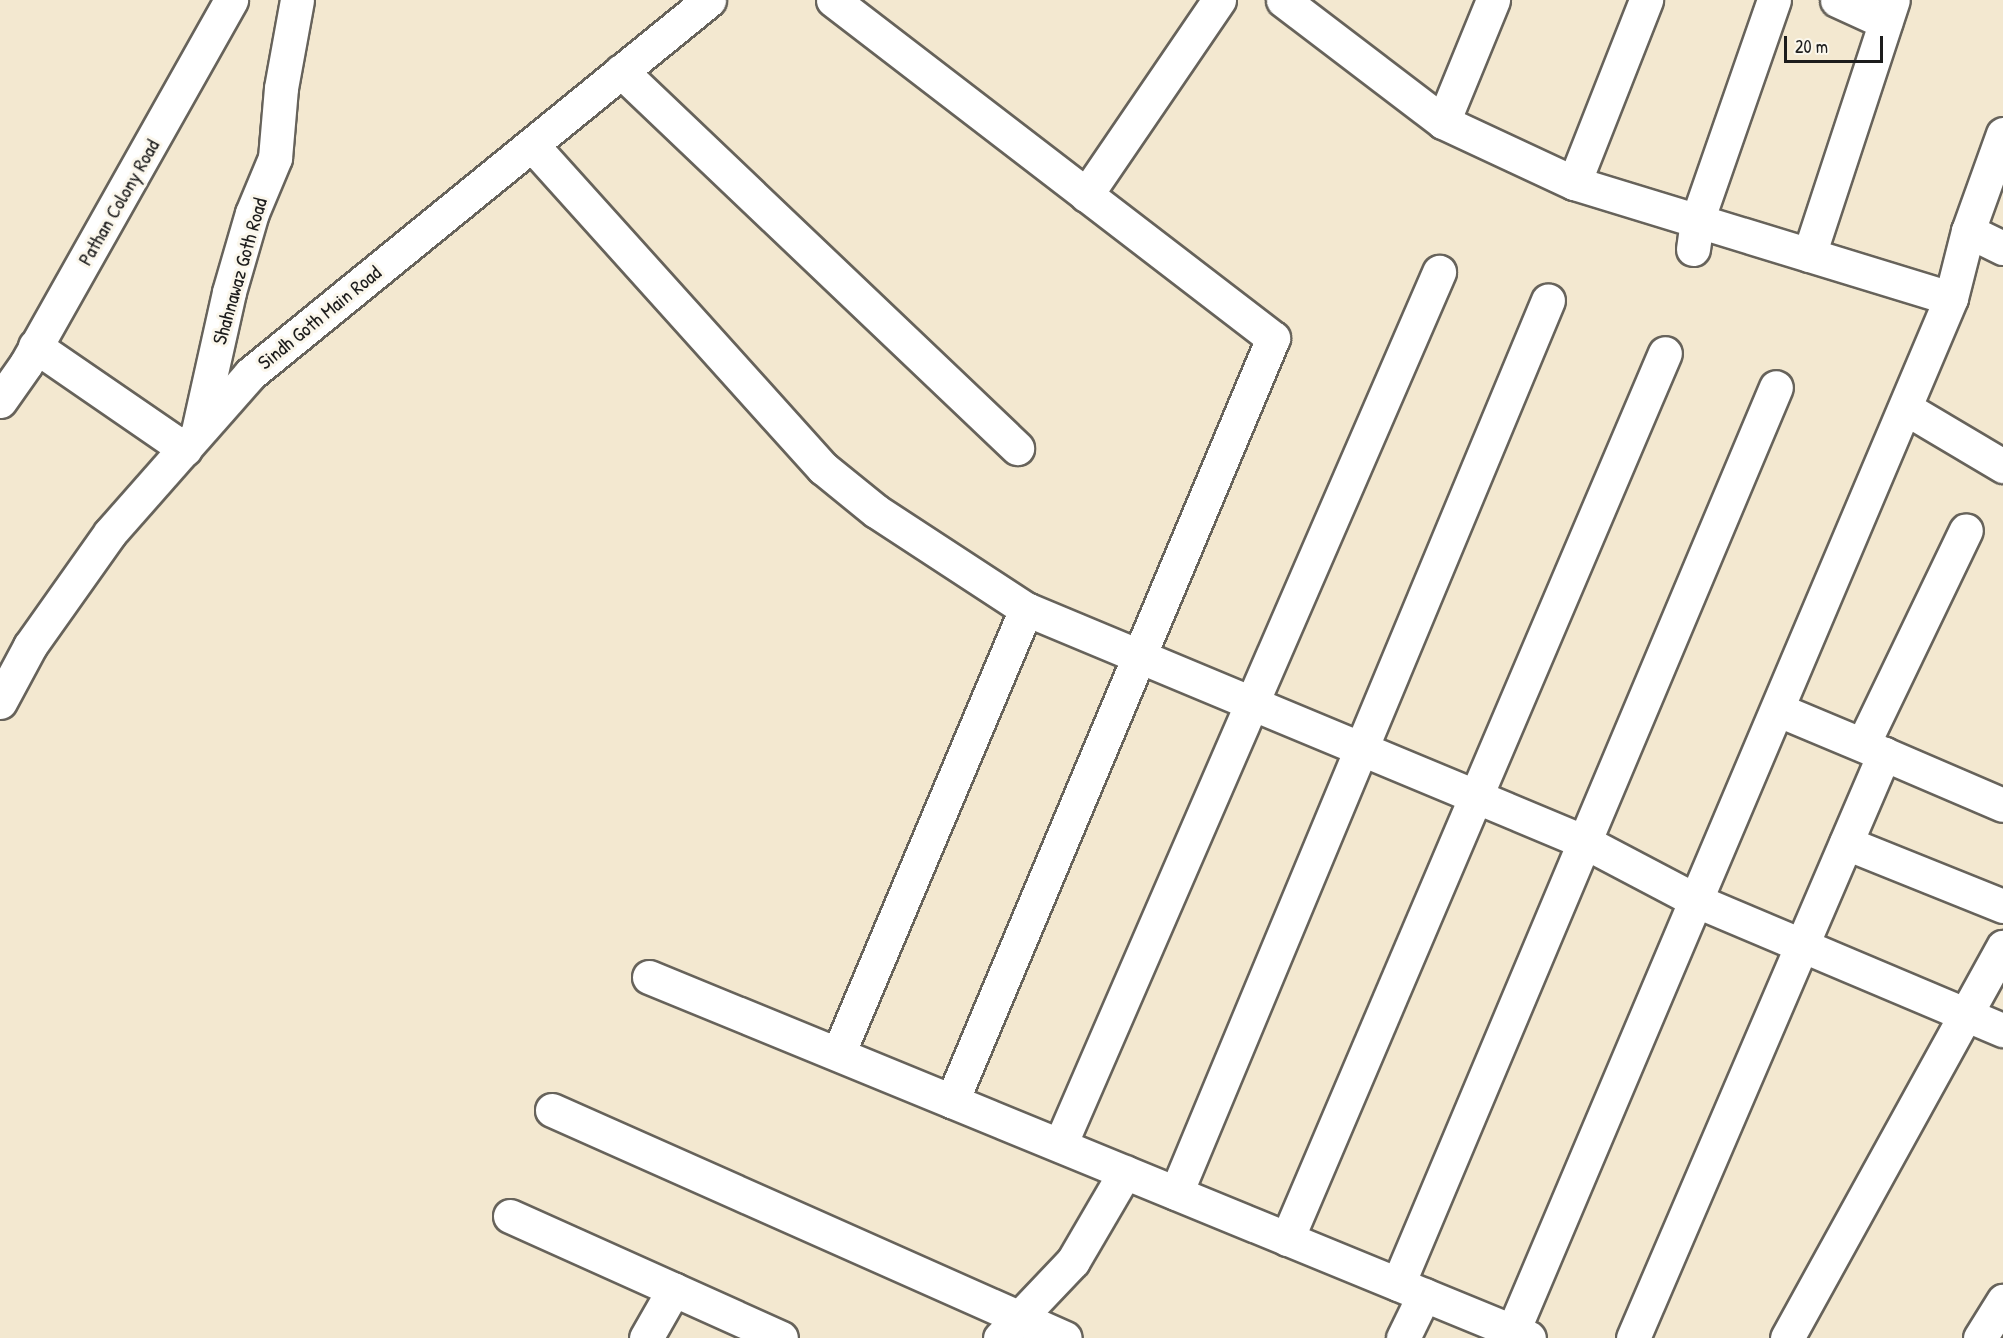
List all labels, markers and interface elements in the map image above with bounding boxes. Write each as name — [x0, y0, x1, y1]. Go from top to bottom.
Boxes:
scale bar — [1787, 24, 1886, 62]
text: 20 m — [1795, 34, 1828, 59]
street label: Pathan Colony Road — [72, 135, 164, 269]
street label: Shahnawaz Goth Road — [207, 195, 271, 347]
street label: Sindh Goth Main Road — [253, 260, 385, 374]

